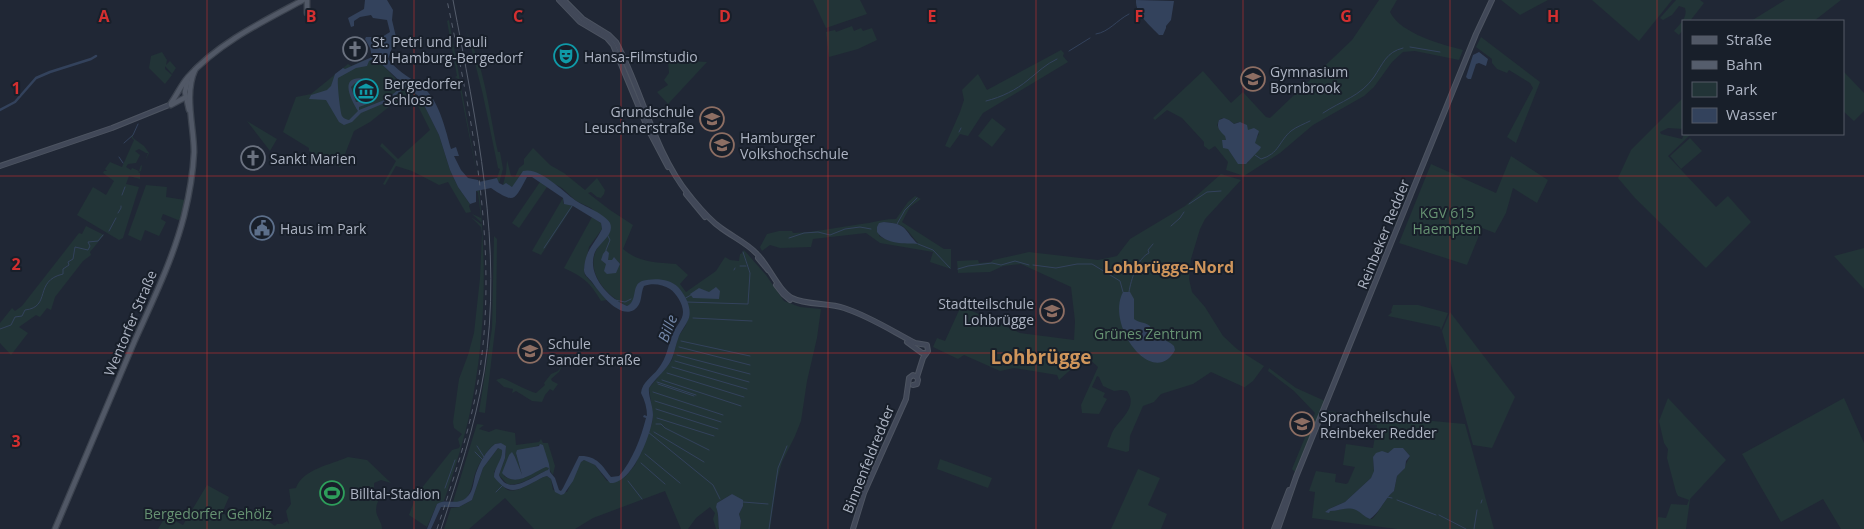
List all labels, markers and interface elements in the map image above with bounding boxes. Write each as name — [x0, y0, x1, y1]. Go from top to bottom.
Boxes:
text: A — [98, 5, 110, 27]
text: B — [306, 5, 316, 27]
text: C — [513, 5, 523, 27]
text: D — [719, 5, 731, 27]
text: E — [928, 5, 937, 27]
text: F — [1135, 5, 1143, 27]
text: G — [1340, 5, 1352, 27]
text: H — [1547, 5, 1559, 27]
legend — [1682, 20, 1844, 135]
text: Straße — [1726, 29, 1772, 49]
place label: St. Petri und Pauli zu Hamburg-Bergedorf — [372, 32, 524, 67]
church icon: St. Petri und Pauli zu Hamburg-Bergedorf — [342, 36, 368, 62]
theatre icon: Hansa-Filmstudio — [553, 43, 579, 69]
place label: Hansa-Filmstudio — [584, 47, 698, 66]
text: Bahn — [1726, 54, 1762, 74]
place label: Gymnasium Bornbrook — [1270, 62, 1348, 97]
school or university icon: Gymnasium Bornbrook — [1240, 66, 1266, 92]
place label: Bergedorfer Schloss — [384, 74, 463, 109]
text: 1 — [11, 77, 21, 99]
museum icon: Bergedorfer Schloss — [353, 78, 379, 104]
text: Park — [1726, 79, 1757, 99]
place label: Grundschule Leuschnerstraße — [584, 102, 694, 137]
text: Wasser — [1726, 104, 1777, 124]
school or university icon: Grundschule Leuschnerstraße — [699, 106, 725, 132]
place label: Hamburger Volkshochschule — [740, 128, 849, 163]
school or university icon: Hamburger Volkshochschule — [709, 132, 735, 158]
church icon: Sankt Marien — [240, 145, 266, 171]
place label: Sankt Marien — [270, 149, 356, 168]
street label: Reinbeker Redder — [1352, 176, 1414, 292]
park label: KGV 615 Haempten — [1413, 203, 1481, 238]
public building icon: Haus im Park — [249, 215, 275, 241]
place label: Haus im Park — [280, 219, 367, 238]
text: 2 — [11, 253, 21, 275]
district label: Lohbrügge-Nord — [1104, 256, 1234, 278]
street label: Wentorfer Straße — [99, 267, 161, 379]
place label: Stadtteilschule Lohbrügge — [938, 294, 1034, 329]
school or university icon: Stadtteilschule Lohbrügge — [1039, 298, 1065, 324]
water label: Bille — [653, 311, 682, 345]
park label: Grünes Zentrum — [1094, 324, 1202, 343]
place label: Schule Sander Straße — [548, 334, 641, 369]
school or university icon: Schule Sander Straße — [517, 338, 543, 364]
district label: Lohbrügge — [991, 344, 1091, 370]
street label: Binnenfeldredder — [838, 402, 898, 516]
place label: Sprachheilschule Reinbeker Redder — [1320, 407, 1437, 442]
school or university icon: Sprachheilschule Reinbeker Redder — [1289, 411, 1315, 437]
text: 3 — [11, 430, 21, 452]
sports icon: Billtal-Stadion — [319, 480, 345, 506]
place label: Billtal-Stadion — [350, 484, 440, 503]
park label: Bergedorfer Gehölz — [144, 504, 272, 523]

